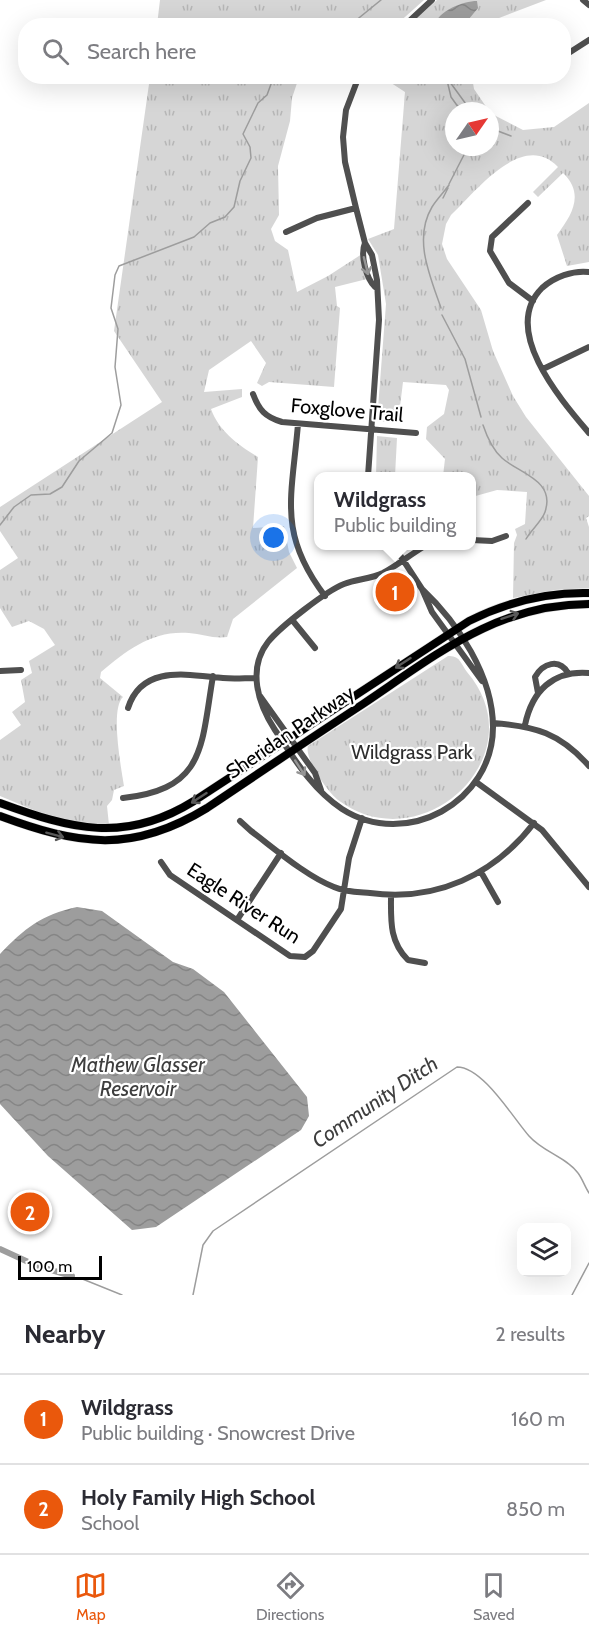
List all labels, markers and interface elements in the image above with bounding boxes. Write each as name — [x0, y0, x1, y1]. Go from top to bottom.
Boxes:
search box — [18, 18, 571, 84]
icon: search — [39, 35, 72, 68]
text: Search here — [87, 38, 196, 65]
north arrow — [445, 102, 499, 156]
one-way arrow — [360, 256, 372, 275]
street label: Foxglove Trail — [290, 393, 405, 427]
popup — [314, 472, 476, 550]
text: Wildgrass — [334, 486, 426, 513]
text: Public building — [334, 513, 456, 537]
your location — [259, 523, 288, 552]
pin: 1 — [376, 570, 414, 614]
one-way arrow — [500, 610, 519, 621]
one-way arrow — [395, 658, 412, 670]
street label: Sheridan Parkway — [221, 680, 359, 784]
park label: Wildgrass Park — [351, 740, 473, 764]
one-way arrow — [294, 760, 306, 776]
one-way arrow — [191, 792, 208, 804]
one-way arrow — [45, 830, 64, 841]
street label: Eagle River Run — [183, 857, 305, 949]
water label: Community Ditch — [307, 1050, 442, 1153]
water label: Mathew Glasser Reservoir — [70, 1052, 206, 1101]
pin: 2 — [10, 1190, 50, 1234]
map controls — [517, 1223, 571, 1277]
button: layers — [517, 1223, 571, 1277]
scale bar — [18, 1253, 102, 1280]
text: 100 m — [27, 1257, 72, 1276]
text: Nearby — [24, 1318, 105, 1350]
text: 2 results — [495, 1322, 565, 1346]
text: Wildgrass — [81, 1394, 173, 1421]
text: 1 — [40, 1407, 47, 1431]
text: 160 m — [511, 1407, 565, 1431]
text: Public building · Snowcrest Drive — [81, 1421, 355, 1445]
text: Holy Family High School — [81, 1484, 315, 1511]
text: 2 — [38, 1497, 49, 1521]
text: 850 m — [506, 1497, 565, 1521]
text: School — [81, 1511, 139, 1535]
tab: Map — [74, 1569, 107, 1624]
tab: Directions — [256, 1569, 324, 1624]
tab: Saved — [473, 1569, 515, 1624]

